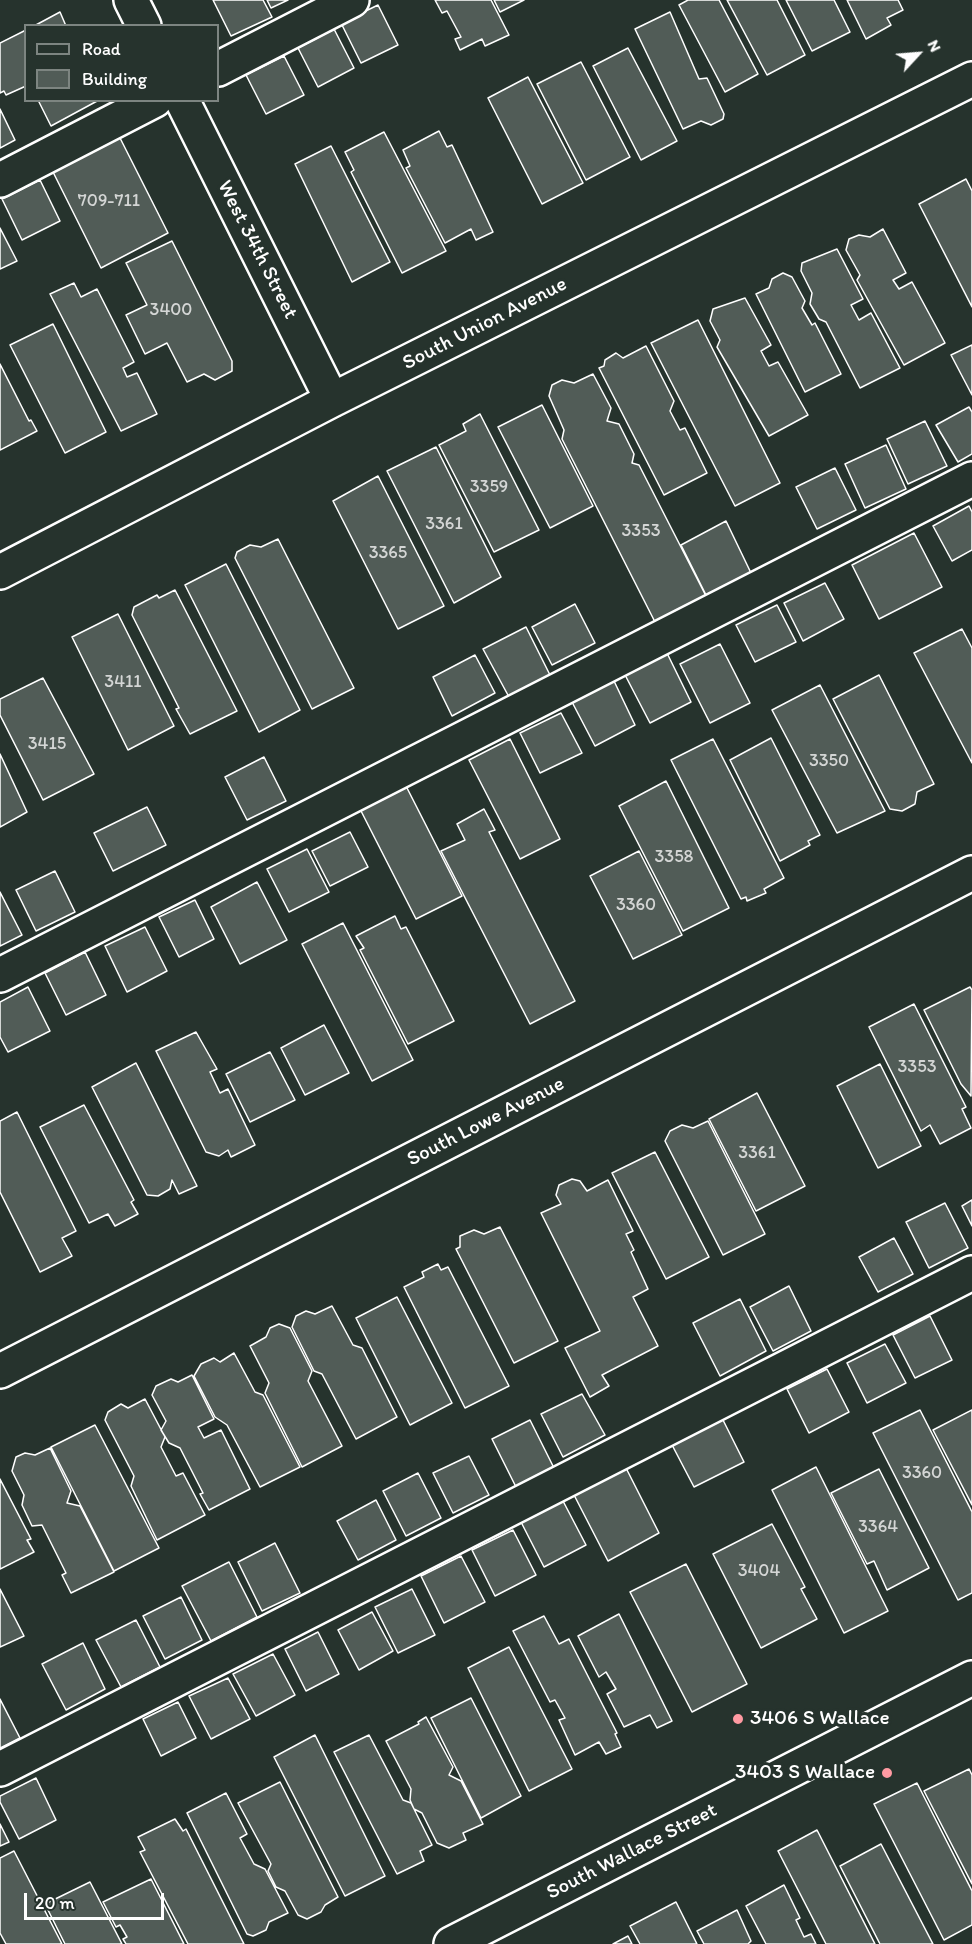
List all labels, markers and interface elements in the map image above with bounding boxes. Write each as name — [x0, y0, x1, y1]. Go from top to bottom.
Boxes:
legend — [24, 24, 219, 102]
north arrow — [888, 24, 948, 84]
text: N — [924, 37, 946, 55]
text: Road — [82, 38, 121, 60]
text: Building — [82, 68, 147, 90]
street label: West 34th Street — [211, 177, 303, 323]
house number: 709-711 — [78, 190, 140, 212]
street label: South Union Avenue — [399, 272, 571, 376]
house number: 3400 — [150, 299, 192, 321]
house number: 3359 — [470, 476, 508, 498]
house number: 3361 — [425, 513, 463, 535]
house number: 3353 — [622, 520, 660, 542]
house number: 3365 — [369, 542, 407, 564]
house number: 3411 — [104, 671, 142, 693]
house number: 3415 — [28, 733, 66, 755]
house number: 3350 — [809, 750, 849, 772]
house number: 3358 — [655, 846, 693, 868]
house number: 3360 — [616, 894, 656, 916]
house number: 3353 — [898, 1056, 936, 1078]
street label: South Lowe Avenue — [403, 1071, 569, 1173]
house number: 3361 — [738, 1142, 776, 1164]
house number: 3360 — [902, 1462, 942, 1484]
house number: 3364 — [858, 1516, 898, 1538]
house number: 3404 — [738, 1560, 780, 1582]
place label: 3406 S Wallace — [750, 1706, 890, 1732]
marker: 3406 S Wallace — [731, 1712, 745, 1726]
place label: 3403 S Wallace — [735, 1760, 875, 1786]
marker: 3403 S Wallace — [880, 1766, 894, 1780]
street label: South Wallace Street — [543, 1798, 721, 1906]
scale bar — [27, 1881, 166, 1919]
text: 20 m — [35, 1892, 75, 1914]

